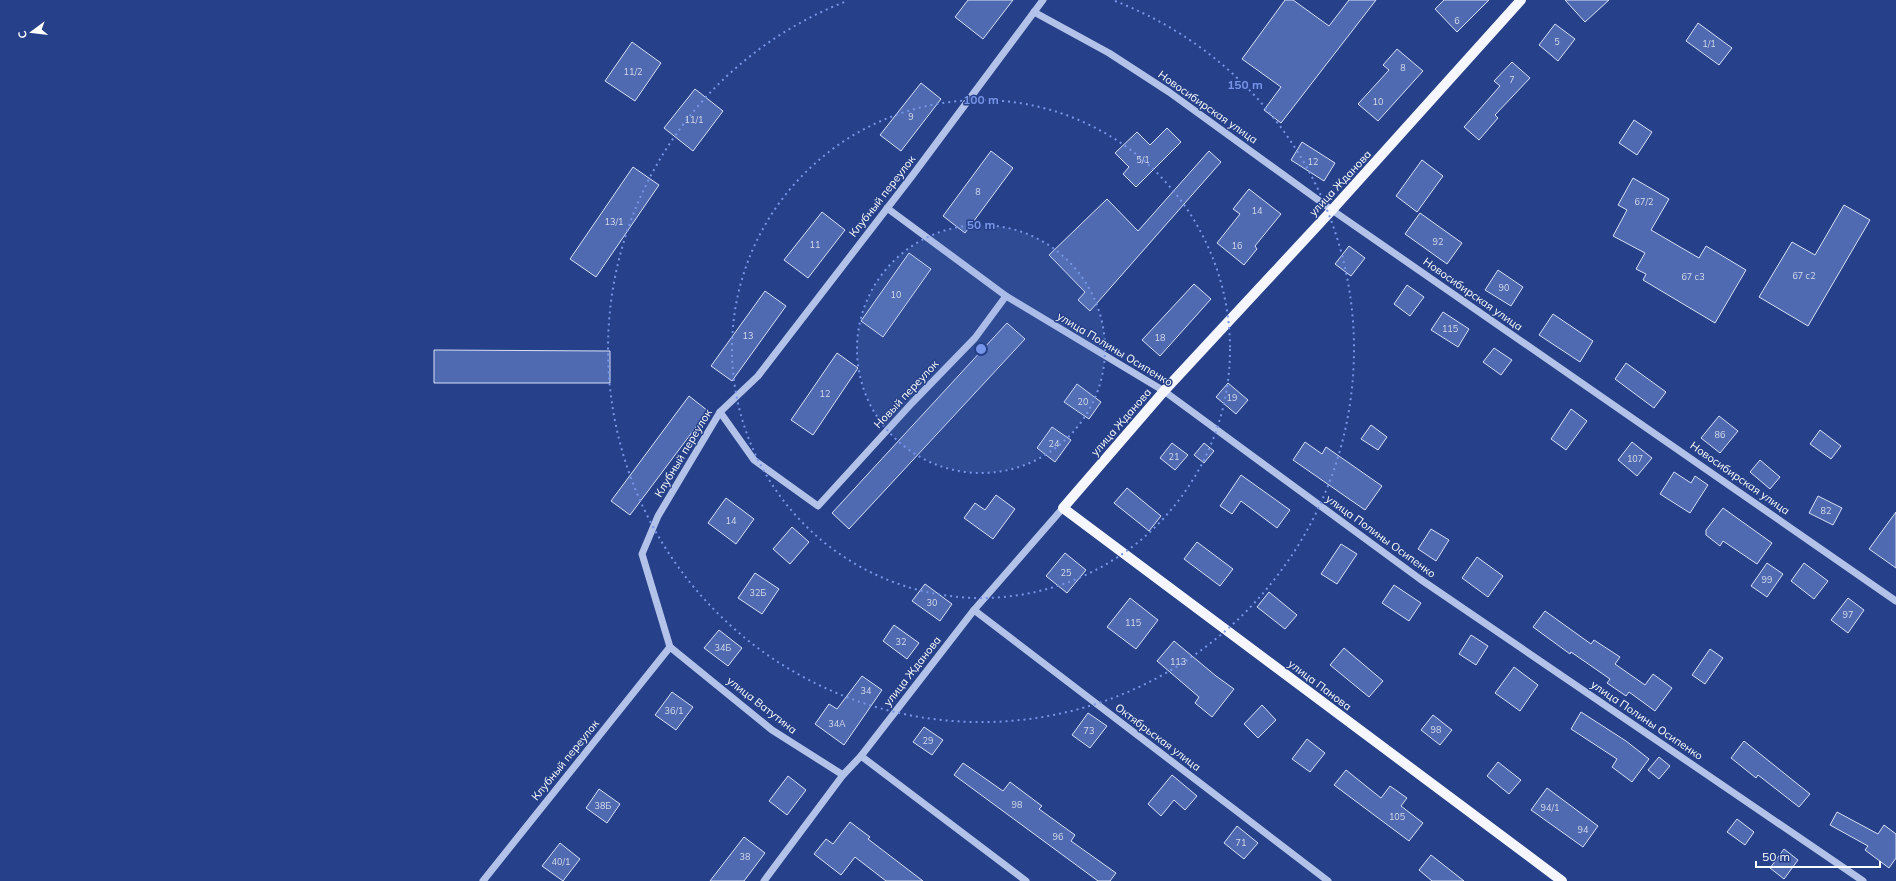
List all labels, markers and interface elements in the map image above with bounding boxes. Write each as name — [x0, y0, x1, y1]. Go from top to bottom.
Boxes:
north arrow — [12, 12, 52, 52]
house number: 6 — [1454, 15, 1460, 26]
text: С — [14, 29, 30, 40]
house number: 5 — [1554, 36, 1560, 47]
house number: 1/1 — [1702, 38, 1716, 49]
house number: 8 — [1400, 62, 1406, 73]
house number: 11/2 — [624, 66, 642, 77]
street label: Новосибирская улица — [1156, 67, 1260, 147]
house number: 7 — [1509, 74, 1515, 85]
text: 150 m — [1227, 77, 1263, 92]
text: 100 m — [963, 92, 999, 107]
house number: 10 — [1373, 96, 1383, 107]
house number: 9 — [908, 111, 914, 122]
house number: 11/1 — [685, 114, 703, 125]
street label: улица Жданова — [1306, 147, 1374, 219]
street label: Клубный переулок — [846, 152, 918, 240]
house number: 5/1 — [1136, 154, 1150, 165]
house number: 12 — [1308, 156, 1318, 167]
house number: 8 — [975, 186, 981, 197]
house number: 67/2 — [1635, 196, 1653, 207]
house number: 14 — [1252, 205, 1263, 216]
house number: 13/1 — [605, 216, 623, 227]
text: 50 m — [967, 217, 995, 232]
house number: 92 — [1433, 236, 1443, 247]
house number: 11 — [810, 239, 820, 250]
house number: 16 — [1232, 240, 1242, 251]
street label: Новосибирская улица — [1421, 254, 1525, 334]
house number: 67 с2 — [1792, 270, 1816, 281]
house number: 67 с3 — [1681, 271, 1705, 282]
house number: 90 — [1499, 282, 1509, 293]
house number: 10 — [891, 289, 901, 300]
street label: улица Полины Осипенко — [1055, 309, 1175, 389]
house number: 115 — [1442, 323, 1459, 334]
house number: 13 — [743, 330, 753, 341]
house number: 18 — [1155, 332, 1165, 343]
centre of rings — [974, 342, 988, 356]
street label: Новый переулок — [871, 357, 941, 431]
street label: улица Жданова — [1088, 385, 1154, 459]
house number: 12 — [820, 388, 830, 399]
house number: 19 — [1227, 392, 1237, 403]
house number: 20 — [1078, 396, 1088, 407]
street label: Клубный переулок — [651, 406, 715, 499]
house number: 86 — [1715, 429, 1725, 440]
house number: 24 — [1049, 438, 1060, 449]
street label: Новосибирская улица — [1688, 438, 1792, 518]
house number: 21 — [1169, 451, 1179, 462]
house number: 107 — [1627, 453, 1643, 464]
street label: улица Полины Осипенко — [1323, 491, 1439, 581]
house number: 82 — [1821, 505, 1831, 516]
house number: 14 — [726, 515, 737, 526]
house number: 25 — [1061, 567, 1072, 578]
house number: 99 — [1762, 574, 1772, 585]
house number: 32Б — [750, 587, 766, 598]
house number: 30 — [927, 597, 937, 608]
house number: 97 — [1843, 609, 1853, 620]
house number: 115 — [1125, 617, 1142, 628]
street label: улица Жданова — [880, 633, 944, 709]
house number: 32 — [896, 636, 906, 647]
house number: 34Б — [715, 642, 731, 653]
house number: 113 — [1170, 656, 1186, 667]
street label: улица Панова — [1285, 657, 1355, 713]
street label: улица Ватутина — [724, 673, 800, 737]
street label: улица Полины Осипенко — [1588, 677, 1706, 763]
house number: 34 — [861, 685, 872, 696]
street label: Октябрьская улица — [1112, 700, 1204, 774]
house number: 36/1 — [665, 705, 683, 716]
street label: Клубный переулок — [528, 717, 602, 803]
house number: 34А — [828, 718, 846, 729]
house number: 98 — [1431, 724, 1441, 735]
house number: 73 — [1084, 725, 1094, 736]
house number: 29 — [923, 735, 933, 746]
house number: 98 — [1012, 799, 1022, 810]
house number: 38Б — [595, 800, 611, 811]
house number: 94/1 — [1541, 802, 1559, 813]
house number: 105 — [1389, 811, 1406, 822]
house number: 94 — [1578, 824, 1589, 835]
house number: 96 — [1053, 831, 1063, 842]
house number: 71 — [1236, 837, 1246, 848]
scale bar — [1756, 843, 1880, 869]
text: 50 m — [1762, 849, 1790, 864]
house number: 38 — [740, 851, 750, 862]
house number: 40/1 — [552, 856, 570, 867]

